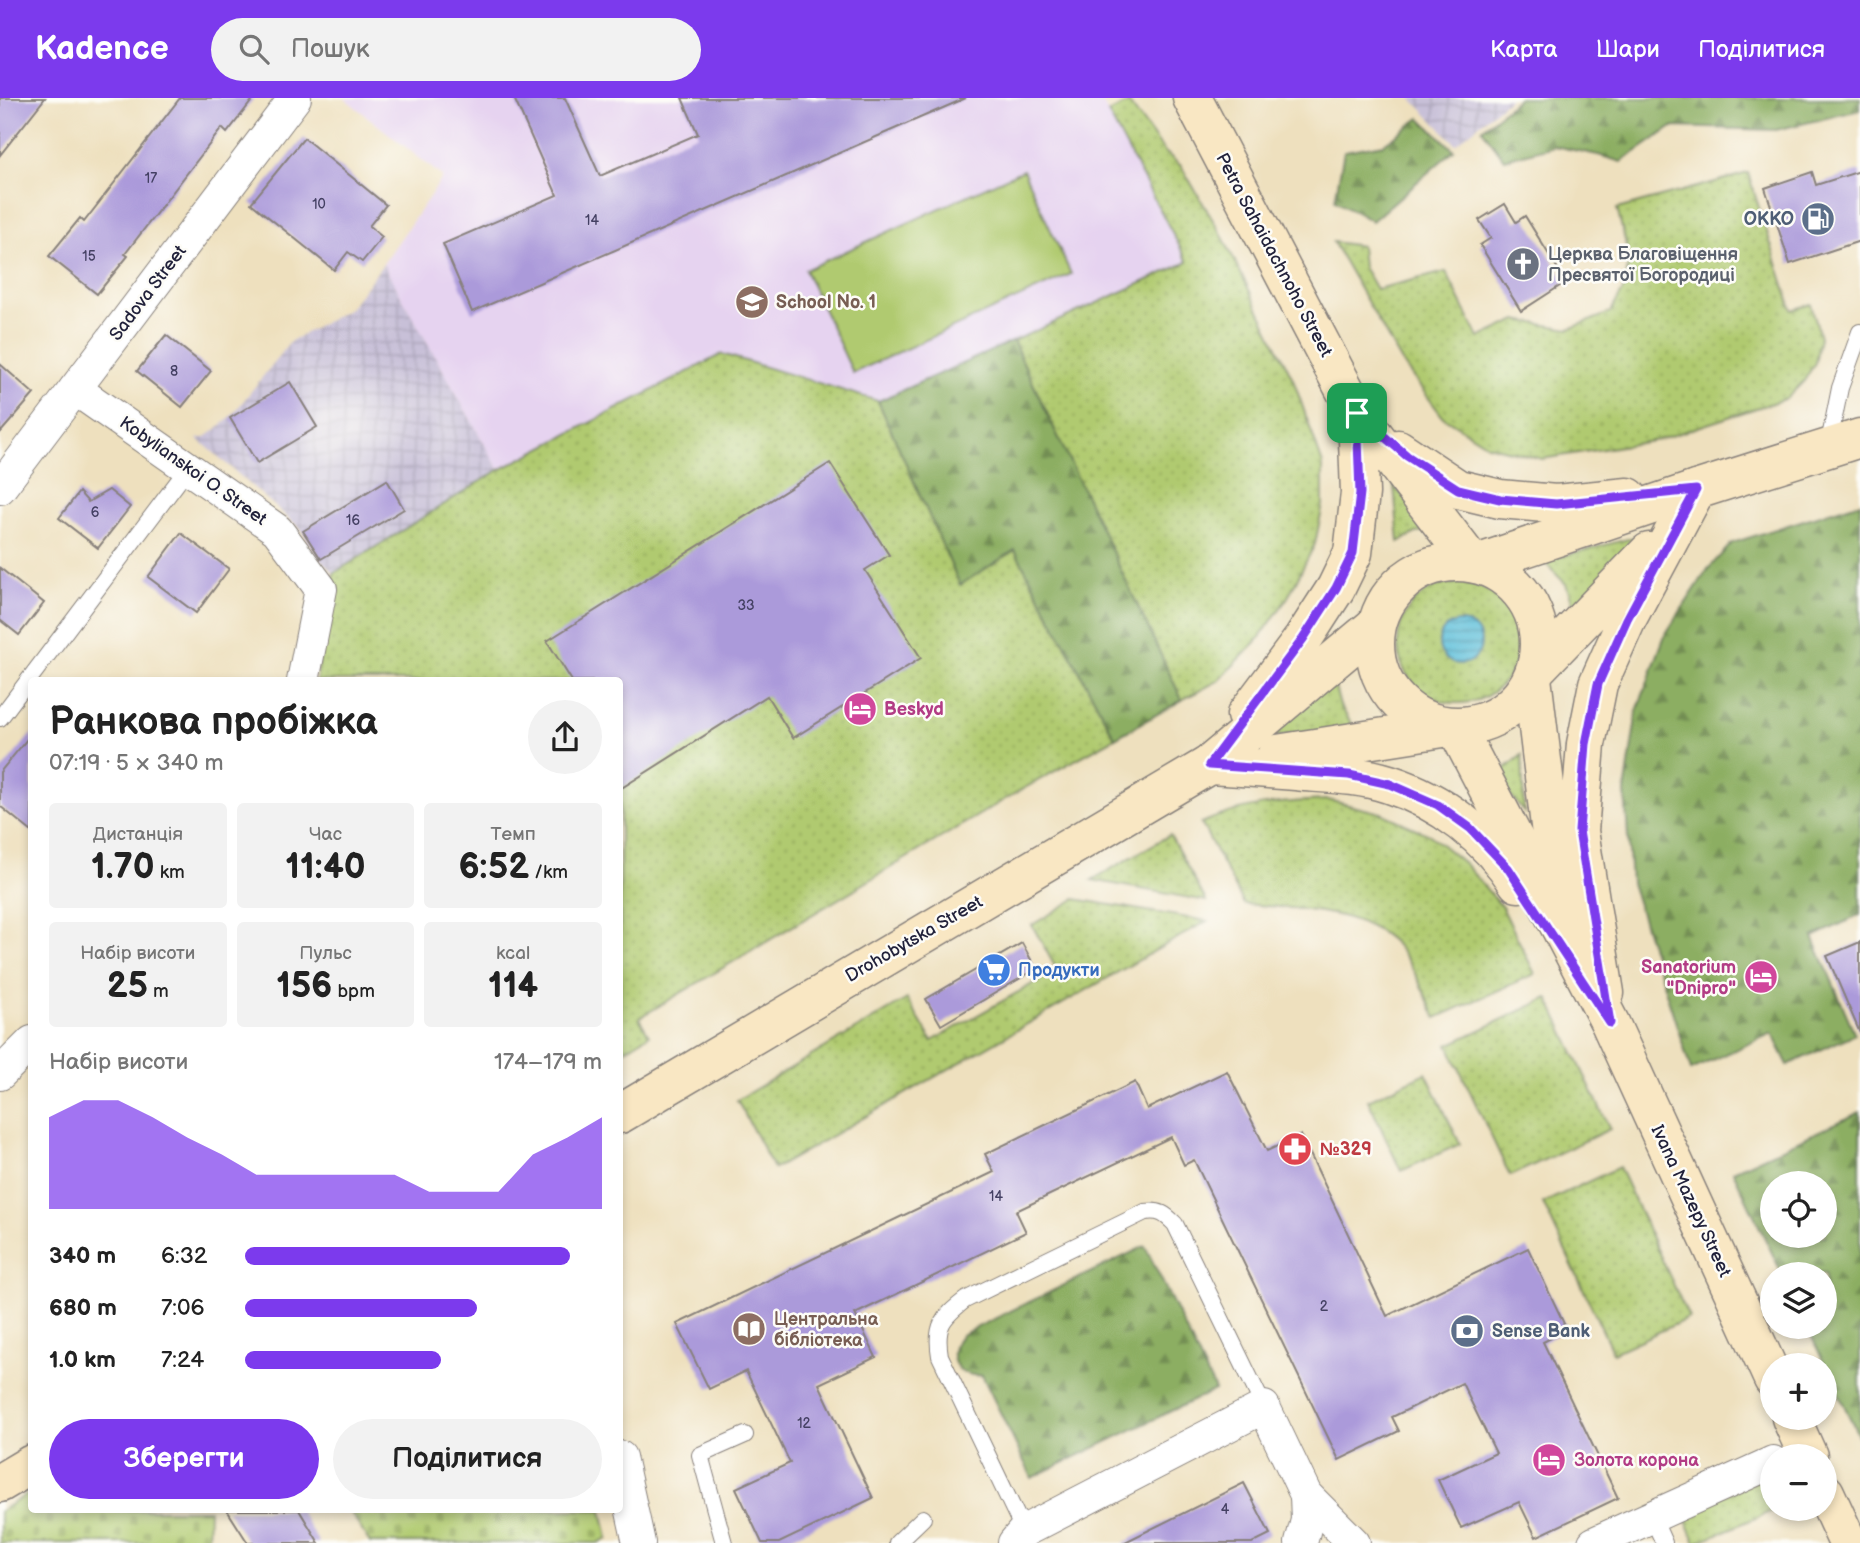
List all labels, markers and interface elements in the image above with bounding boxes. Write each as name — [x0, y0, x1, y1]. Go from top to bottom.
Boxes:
search box — [211, 18, 701, 81]
text: Kadence — [35, 29, 169, 69]
icon: search — [235, 30, 273, 68]
text: Пошук — [291, 34, 370, 65]
text: Карта — [1490, 35, 1558, 64]
text: Шари — [1596, 35, 1660, 64]
text: Поділитися — [1698, 35, 1825, 64]
street label: Petra Sahaidachnoho Street — [1211, 150, 1337, 361]
house number: 17 — [145, 170, 157, 187]
house number: 10 — [312, 196, 326, 213]
fuel station icon: OKKO — [1799, 200, 1837, 238]
place label: OKKO — [1744, 209, 1794, 230]
house number: 14 — [585, 212, 599, 229]
street label: Sadova Street — [105, 241, 191, 345]
place label: Церква Благовіщення Пресвятої Богородиці — [1548, 244, 1738, 286]
church icon: Церква Благовіщення Пресвятої Богородиці — [1504, 245, 1542, 283]
house number: 15 — [82, 248, 96, 265]
school or university icon: School No. 1 — [733, 283, 771, 321]
place label: School No. 1 — [776, 292, 876, 313]
house number: 8 — [170, 363, 178, 380]
pin — [1327, 383, 1387, 443]
icon: arrive — [1338, 394, 1376, 432]
street label: Kobylianskoi O. Street — [115, 412, 271, 530]
house number: 6 — [91, 504, 100, 521]
house number: 16 — [346, 512, 360, 529]
house number: 33 — [737, 597, 755, 614]
hotel icon: Beskyd — [841, 690, 879, 728]
place label: Beskyd — [884, 699, 944, 720]
text: Ранкова пробіжка — [49, 700, 378, 745]
button: share — [528, 700, 602, 774]
text: 07:19 · 5 × 340 m — [49, 749, 223, 777]
text: Дистанція — [93, 823, 183, 846]
text: Час — [309, 823, 342, 846]
text: Темп — [491, 823, 536, 846]
text: 1.70 — [91, 846, 155, 889]
text: 11:40 — [285, 846, 366, 889]
text: 6:52 — [458, 846, 529, 889]
text: km — [155, 861, 185, 884]
text: /km — [529, 861, 568, 884]
street label: Drohobytska Street — [842, 891, 987, 987]
text: Набір висоти — [80, 942, 195, 965]
text: Пульс — [299, 942, 352, 965]
text: kcal — [496, 942, 530, 965]
supermarket icon: Продукти — [975, 951, 1013, 989]
place label: Sanatorium "Dnipro" — [1641, 957, 1736, 999]
hotel icon: Sanatorium "Dnipro" — [1742, 958, 1780, 996]
place label: Продукти — [1018, 960, 1100, 981]
text: 25 — [107, 965, 148, 1008]
text: 156 — [276, 965, 332, 1008]
text: 114 — [488, 965, 538, 1008]
text: m — [148, 980, 169, 1003]
text: bpm — [332, 980, 375, 1003]
text: Набір висоти — [49, 1048, 188, 1076]
text: 174–179 m — [494, 1048, 602, 1076]
street label: Ivana Mazepy Street — [1647, 1122, 1736, 1281]
pharmacy icon: №329 — [1276, 1130, 1314, 1168]
place label: №329 — [1320, 1139, 1372, 1160]
map controls — [1760, 1171, 1837, 1521]
button: locate — [1760, 1171, 1837, 1248]
house number: 14 — [989, 1188, 1003, 1205]
text: 340 m — [49, 1242, 116, 1270]
text: 6:32 — [161, 1242, 207, 1270]
button: layers — [1760, 1262, 1837, 1339]
text: 680 m — [49, 1294, 117, 1322]
text: 7:06 — [161, 1294, 205, 1322]
house number: 2 — [1320, 1298, 1329, 1315]
place label: Центральна бібліотека — [774, 1309, 879, 1351]
library icon: Центральна бібліотека — [730, 1310, 768, 1348]
bank icon: Sense Bank — [1448, 1312, 1486, 1350]
place label: Sense Bank — [1492, 1321, 1590, 1342]
text: 1.0 km — [49, 1346, 116, 1374]
text: 7:24 — [161, 1346, 204, 1374]
button: + — [1760, 1353, 1837, 1430]
house number: 12 — [797, 1415, 812, 1432]
button: Зберегти — [49, 1419, 319, 1499]
button: Поділитися — [333, 1419, 602, 1499]
hotel icon: Золота корона — [1530, 1441, 1568, 1479]
button: − — [1760, 1444, 1837, 1521]
place label: Золота корона — [1574, 1450, 1699, 1471]
house number: 4 — [1221, 1501, 1230, 1518]

